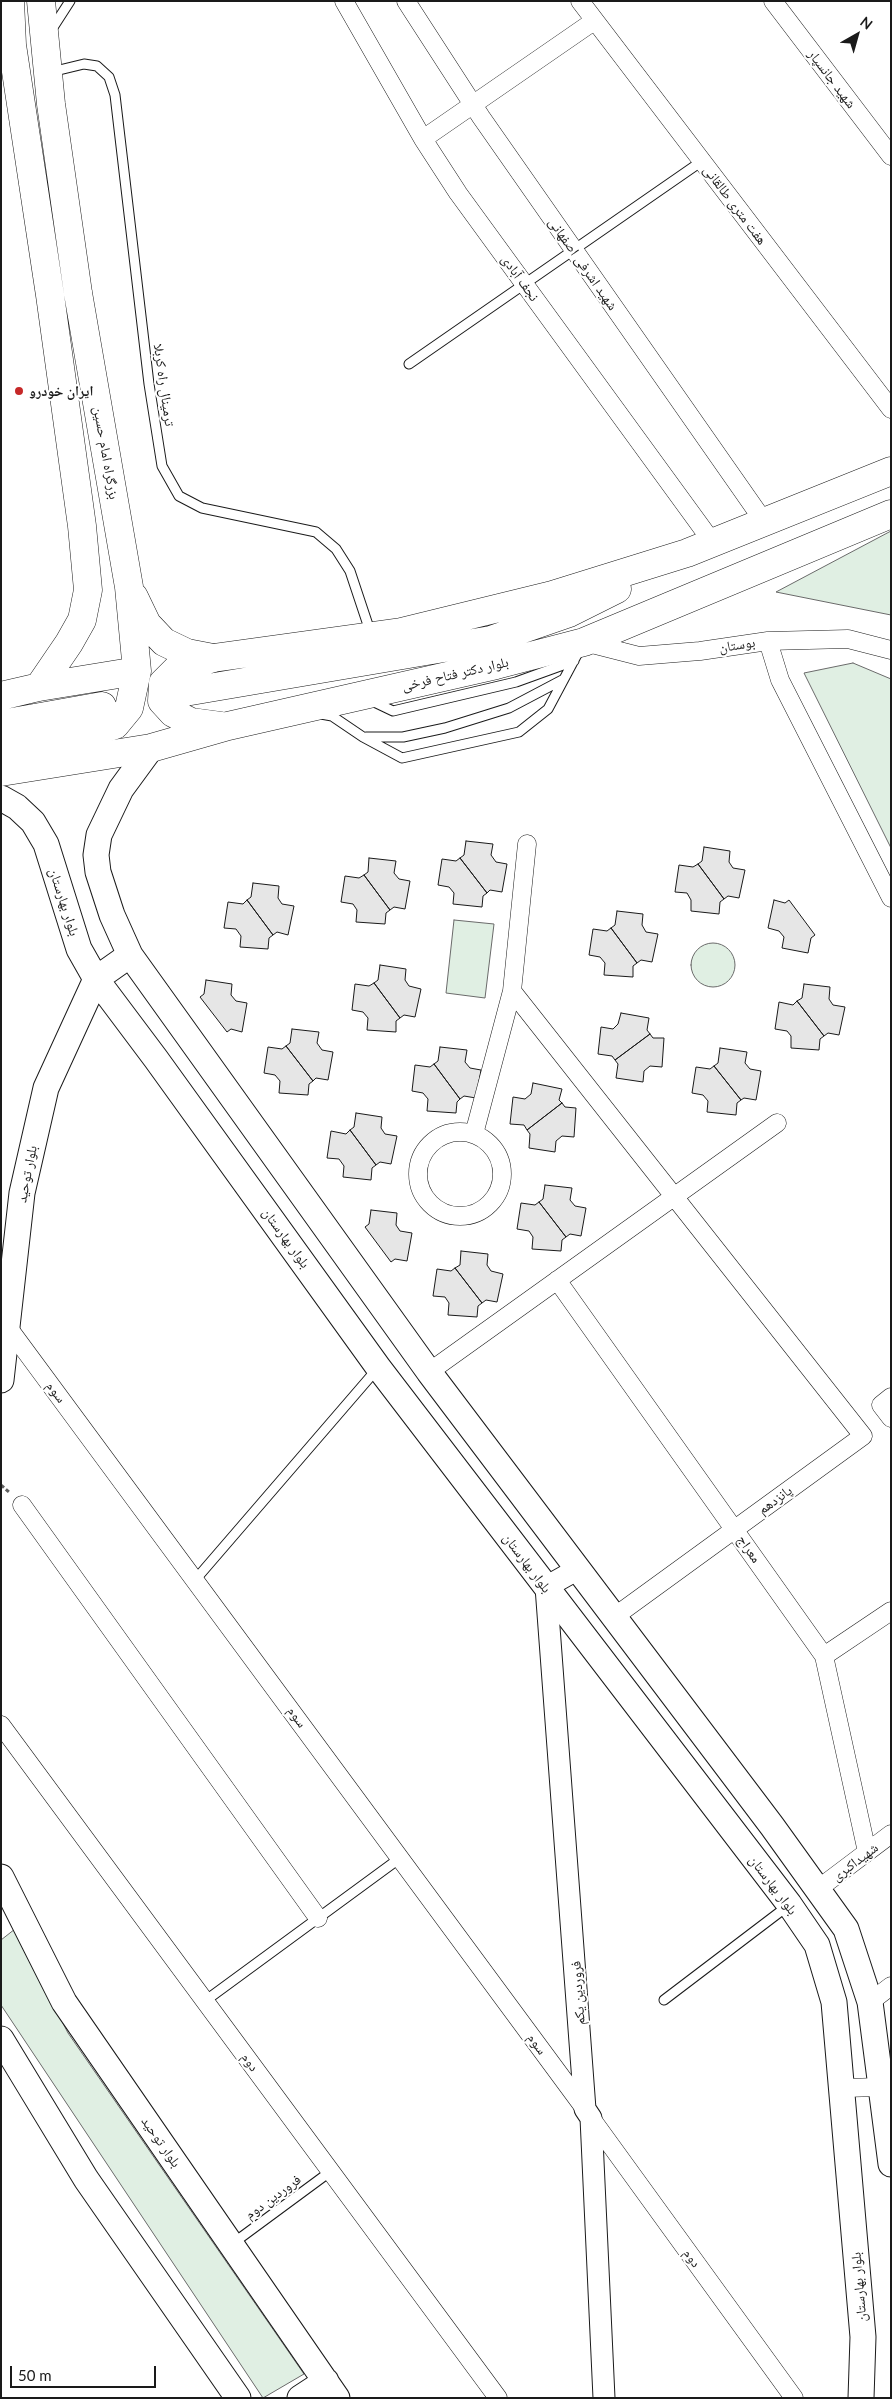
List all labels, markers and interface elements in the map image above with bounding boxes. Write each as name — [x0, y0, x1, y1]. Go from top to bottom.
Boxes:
north arrow — [832, 10, 882, 60]
text: N — [857, 13, 876, 33]
street label: شهید جانسپار — [804, 46, 860, 112]
street label: هفت متری طالقانی — [700, 162, 770, 248]
street label: شهید اشرفی اصفهانی — [545, 214, 621, 314]
street label: نجف آبادی — [498, 251, 542, 305]
street label: ترمینال راه کربلا — [150, 343, 178, 427]
place label: ایران خودرو — [29, 383, 93, 399]
marker: ایران خودرو — [13, 385, 25, 397]
street label: بزرگراه امام حسین — [90, 405, 122, 501]
street label: بوستان — [718, 634, 756, 656]
street label: بلوار دکتر فتاح فرخی — [400, 654, 510, 694]
street label: بلوار بهارستان — [45, 866, 83, 938]
street label: بلوار توحید — [13, 1144, 41, 1204]
street label: بلوار بهارستان — [259, 1205, 313, 1271]
street label: سوم — [42, 1378, 70, 1406]
street label: پانزدهم — [755, 1482, 795, 1518]
street label: بلوار بهارستان — [499, 1530, 555, 1596]
street label: معراج — [733, 1532, 765, 1566]
street label: سوم — [284, 1703, 310, 1731]
street label: شهیداکبری — [828, 1839, 882, 1885]
street label: بلوار بهارستان — [745, 1852, 801, 1918]
street label: فروردین یکم — [567, 1960, 589, 2026]
street label: سوم — [524, 2030, 550, 2058]
street label: دوم — [238, 2049, 262, 2075]
street label: بلوار توحید — [137, 2113, 185, 2171]
street label: فروردین دوم — [242, 2171, 304, 2223]
street label: دوم — [680, 2245, 704, 2271]
street label: بلوار بهارستان — [848, 2251, 870, 2323]
scale bar — [12, 2356, 159, 2388]
text: 50 m — [18, 2366, 52, 2384]

